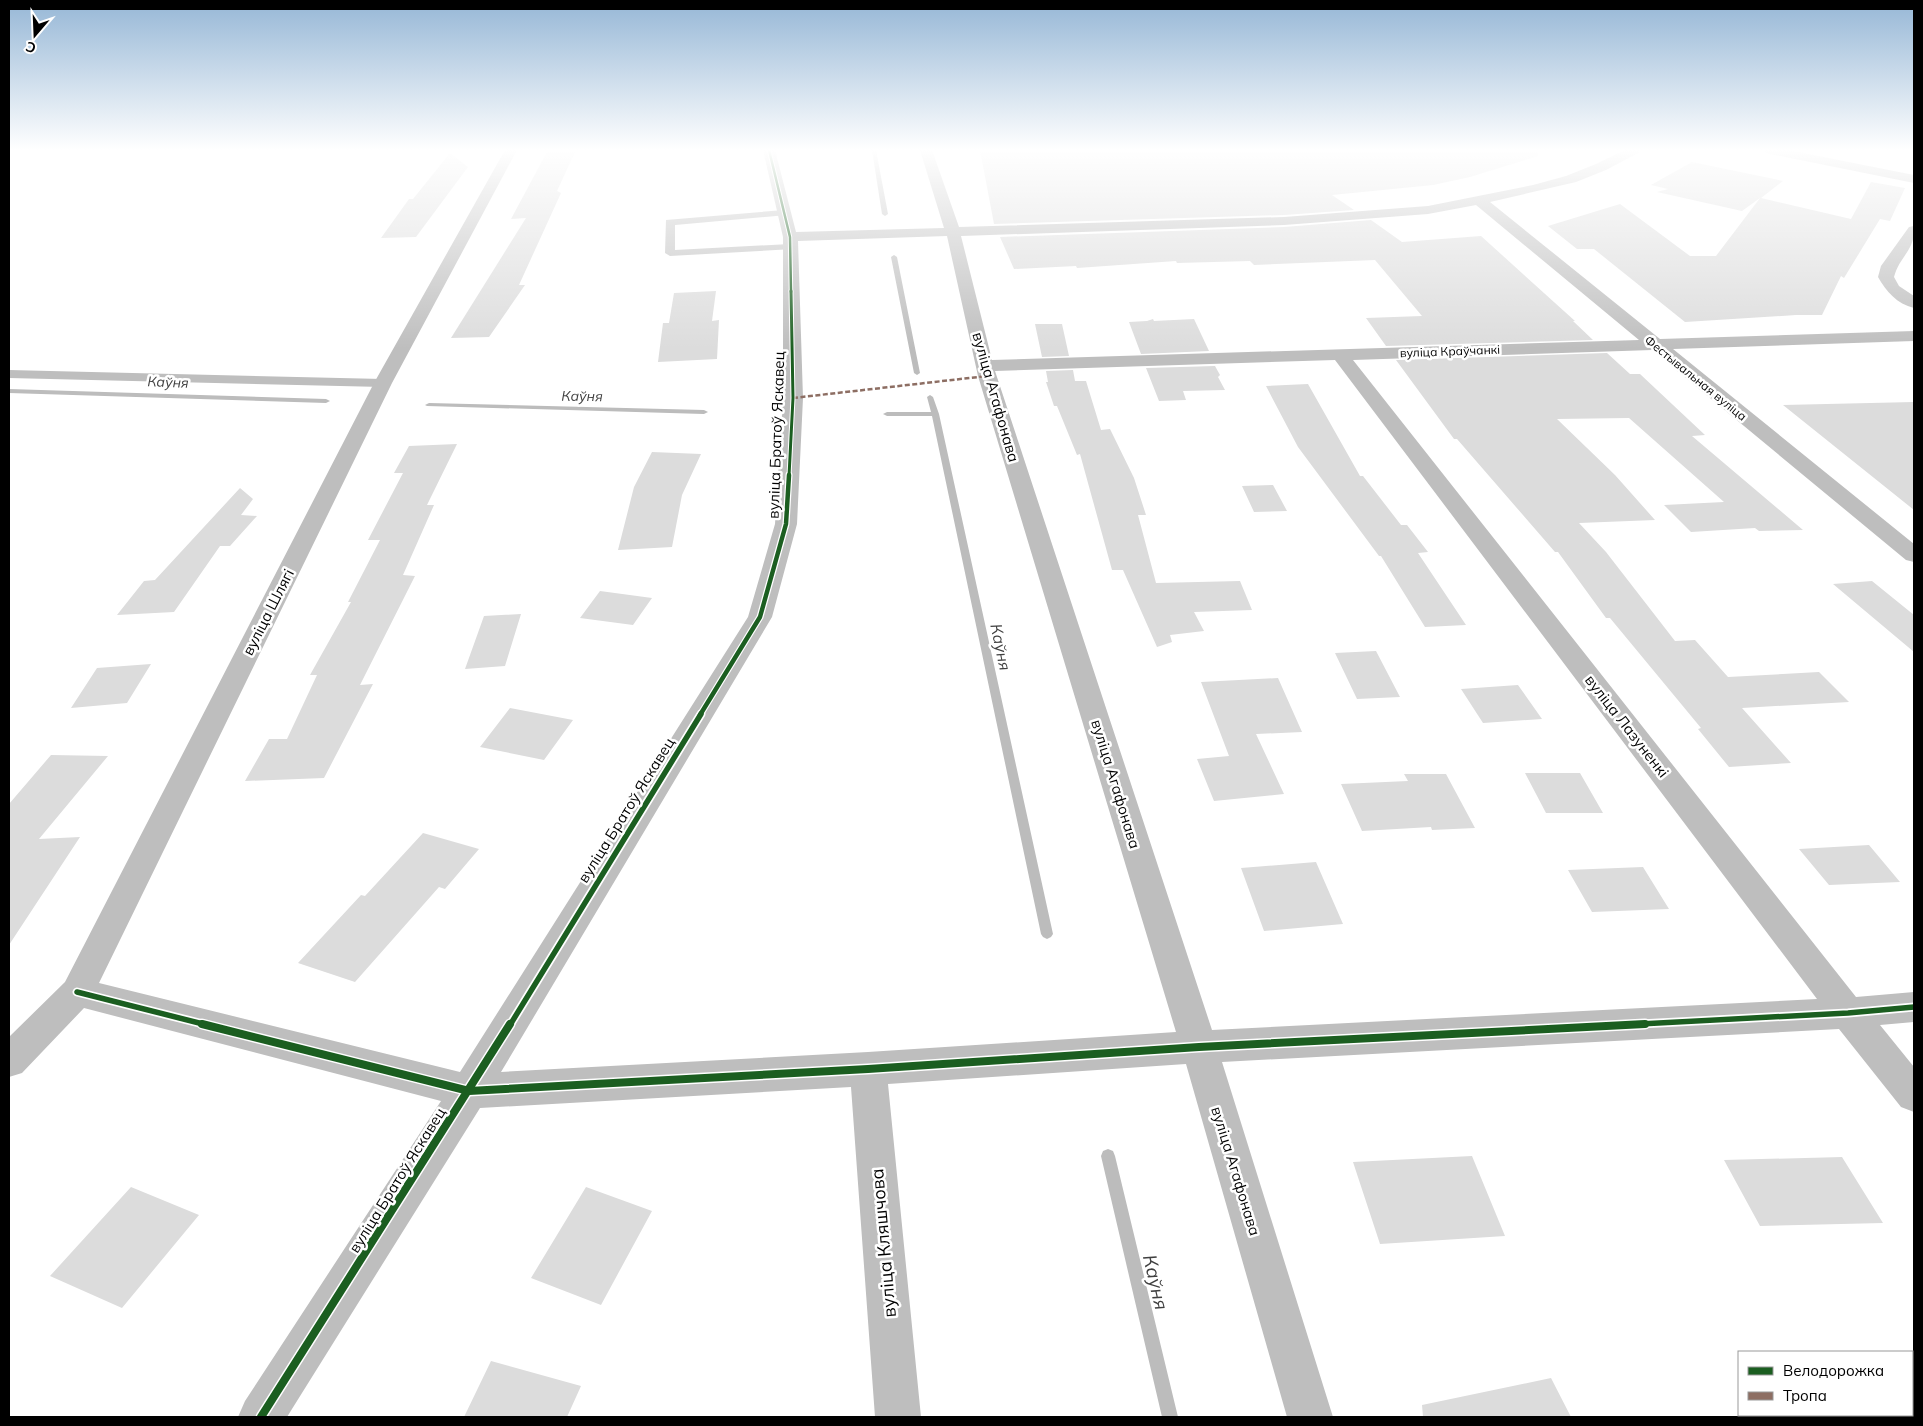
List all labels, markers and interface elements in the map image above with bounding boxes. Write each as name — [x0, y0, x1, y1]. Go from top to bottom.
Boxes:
north arrow — [10, 10, 60, 60]
text: С — [23, 37, 38, 57]
street label: вуліца Агафонава — [968, 330, 1024, 464]
street label: Фестывальная вуліца — [1642, 332, 1750, 424]
street label: вуліца Краўчанкі — [1400, 342, 1500, 360]
street label: вуліца Братоў Яскавец — [764, 351, 788, 519]
water label: Каўня — [147, 372, 189, 392]
water label: Каўня — [561, 387, 603, 405]
street label: вуліца Шлягі — [238, 566, 298, 658]
water label: Каўня — [986, 622, 1016, 672]
street label: вуліца Лазуненкі — [1581, 671, 1673, 781]
street label: вуліца Агафонава — [1087, 717, 1145, 851]
street label: вуліца Братоў Яскавец — [574, 734, 678, 886]
street label: вуліца Братоў Яскавец — [345, 1104, 449, 1256]
street label: вуліца Агафонава — [1207, 1104, 1265, 1238]
street label: вуліца Кляшчова — [865, 1168, 901, 1318]
water label: Каўня — [1138, 1252, 1174, 1312]
legend — [1738, 1351, 1913, 1416]
text: Велодорожка — [1783, 1361, 1884, 1380]
text: Тропа — [1783, 1386, 1827, 1405]

